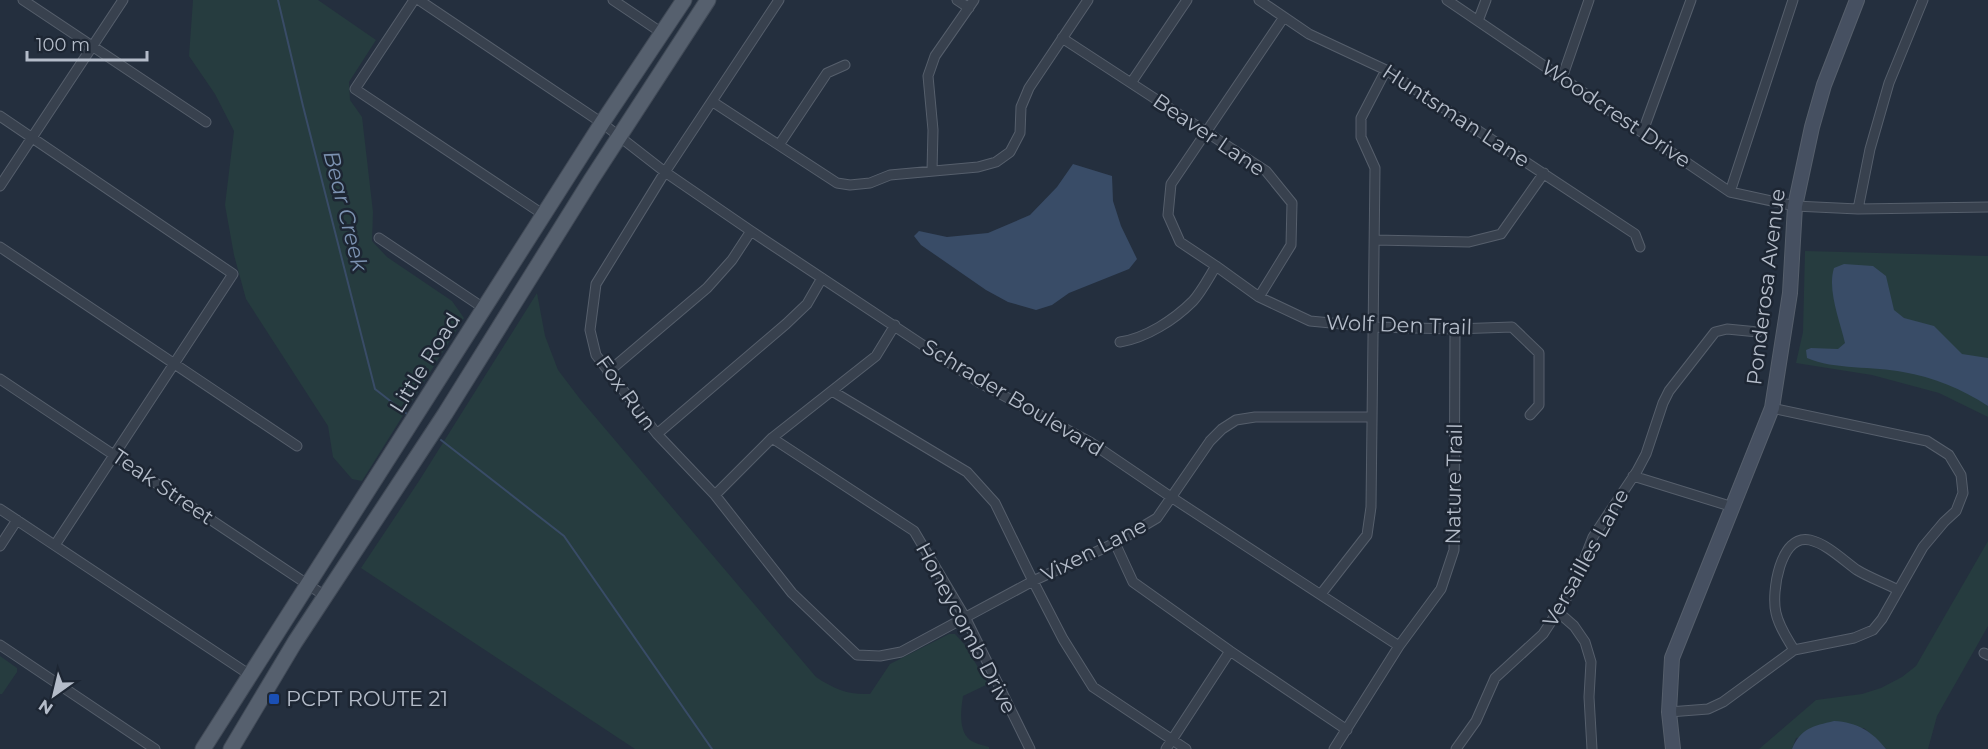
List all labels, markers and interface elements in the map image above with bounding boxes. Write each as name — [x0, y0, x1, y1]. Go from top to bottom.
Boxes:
scale bar — [27, 24, 147, 62]
text: 100 m — [36, 34, 90, 56]
street label: Woodcrest Drive — [1537, 54, 1696, 173]
street label: Huntsman Lane — [1378, 59, 1534, 172]
street label: Beaver Lane — [1149, 88, 1270, 181]
water label: Bear Creek — [317, 148, 374, 275]
street label: Ponderosa Avenue — [1741, 187, 1790, 387]
street label: Little Road — [384, 308, 465, 417]
street label: Wolf Den Trail — [1325, 309, 1473, 340]
street label: Schrader Boulevard — [918, 334, 1108, 461]
street label: Fox Run — [591, 351, 662, 435]
street label: Nature Trail — [1440, 423, 1467, 545]
street label: Teak Street — [108, 443, 219, 530]
street label: Versailles Lane — [1537, 484, 1634, 631]
street label: Vixen Lane — [1037, 512, 1151, 587]
street label: Honeycomb Drive — [911, 538, 1022, 717]
north arrow — [24, 665, 84, 725]
place label: PCPT ROUTE 21 — [286, 686, 448, 711]
marker: PCPT ROUTE 21 — [267, 692, 281, 706]
text: N — [35, 696, 57, 719]

